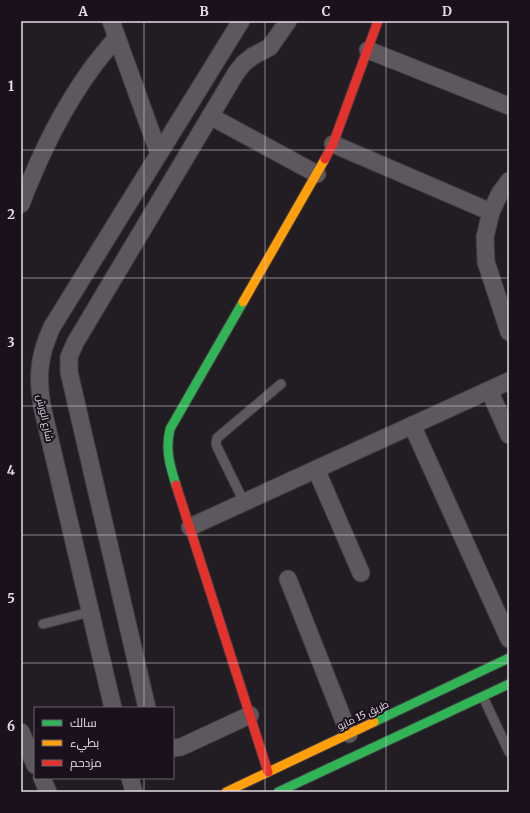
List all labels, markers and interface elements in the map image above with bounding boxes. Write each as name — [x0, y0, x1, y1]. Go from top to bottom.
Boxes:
text: A — [77, 3, 88, 20]
text: B — [199, 3, 209, 20]
text: C — [322, 3, 331, 20]
text: D — [442, 3, 452, 20]
text: 1 — [8, 78, 14, 95]
text: 2 — [7, 206, 15, 223]
text: 3 — [7, 334, 15, 351]
street label: شارع الورش — [34, 393, 56, 443]
text: 4 — [7, 462, 16, 479]
text: 5 — [7, 590, 15, 607]
street label: طريق 15 مايو — [335, 697, 391, 733]
legend — [34, 707, 174, 779]
text: سالك — [70, 715, 97, 730]
text: 6 — [7, 718, 15, 735]
text: بطيء — [70, 735, 99, 753]
text: مزدحم — [70, 755, 102, 771]

